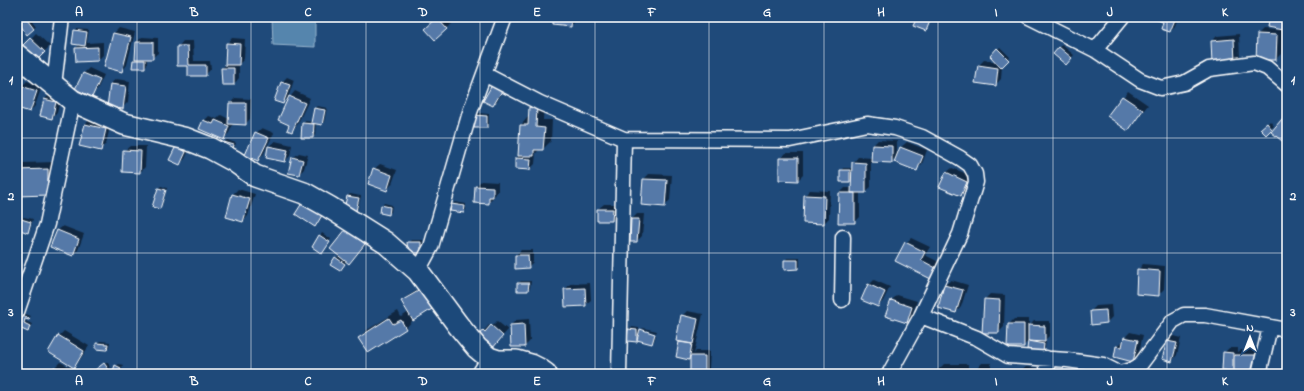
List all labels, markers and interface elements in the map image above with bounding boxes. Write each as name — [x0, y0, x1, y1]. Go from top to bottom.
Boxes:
text: A — [75, 3, 83, 22]
text: B — [189, 3, 199, 22]
text: C — [304, 3, 312, 22]
text: D — [417, 3, 428, 22]
text: E — [533, 3, 541, 22]
text: F — [647, 3, 657, 22]
text: G — [763, 3, 771, 22]
text: H — [877, 3, 885, 22]
text: I — [994, 3, 998, 22]
text: J — [1107, 3, 1113, 22]
text: K — [1222, 3, 1229, 22]
text: 1 — [9, 71, 14, 90]
text: 1 — [1291, 71, 1296, 90]
text: 2 — [7, 187, 15, 206]
text: 2 — [1289, 187, 1297, 206]
text: 3 — [7, 303, 14, 322]
text: 3 — [1289, 303, 1296, 322]
north arrow — [1230, 317, 1270, 357]
text: N — [1246, 320, 1254, 336]
text: A — [75, 372, 83, 391]
text: B — [189, 372, 199, 391]
text: C — [304, 372, 312, 391]
text: D — [417, 372, 428, 391]
text: E — [533, 372, 541, 391]
text: F — [647, 372, 657, 391]
text: G — [763, 372, 771, 391]
text: H — [877, 372, 885, 391]
text: I — [994, 372, 998, 391]
text: J — [1107, 372, 1113, 391]
text: K — [1222, 372, 1229, 391]

